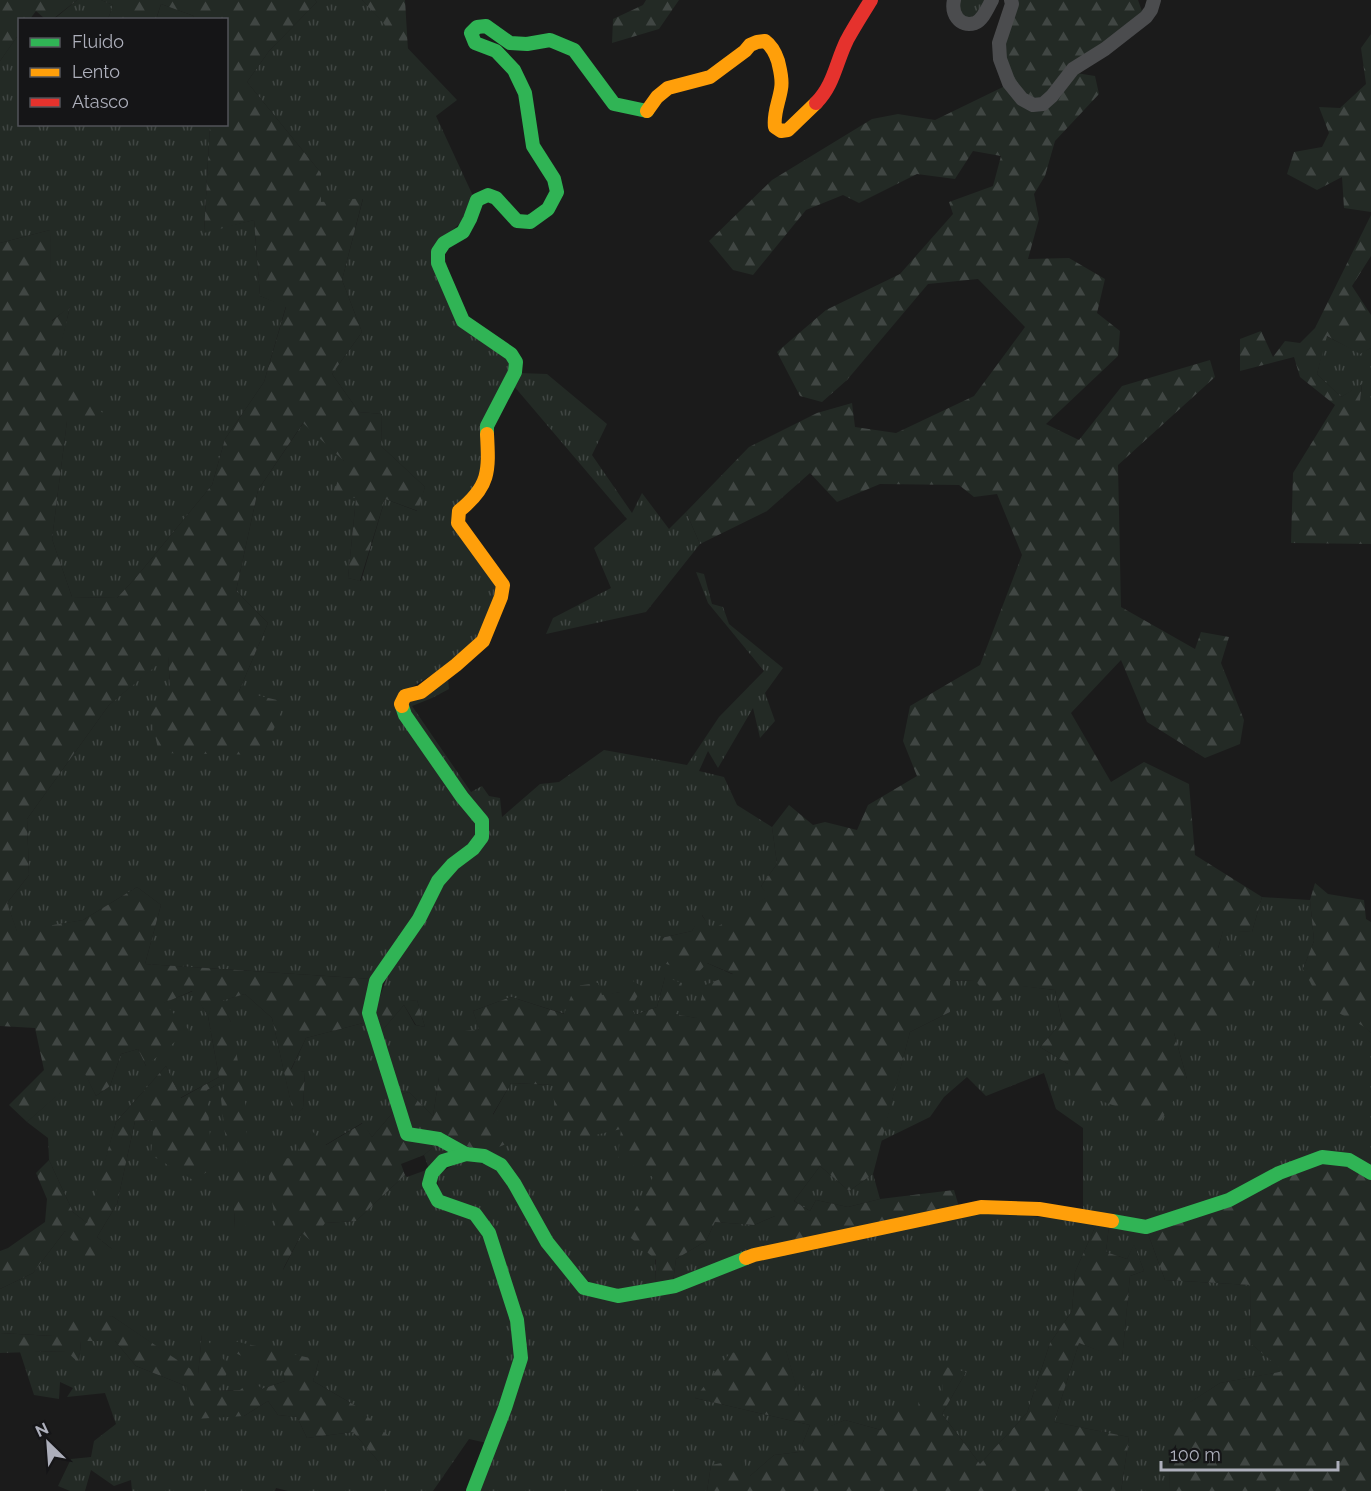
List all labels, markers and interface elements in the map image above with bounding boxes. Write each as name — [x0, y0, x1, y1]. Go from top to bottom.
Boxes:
legend — [18, 18, 228, 126]
text: Fluido — [72, 31, 124, 52]
text: Lento — [72, 61, 120, 82]
text: Atasco — [72, 91, 129, 112]
north arrow — [18, 1413, 78, 1473]
text: N — [32, 1419, 51, 1441]
scale bar — [1161, 1434, 1338, 1472]
text: 100 m — [1170, 1444, 1221, 1465]

